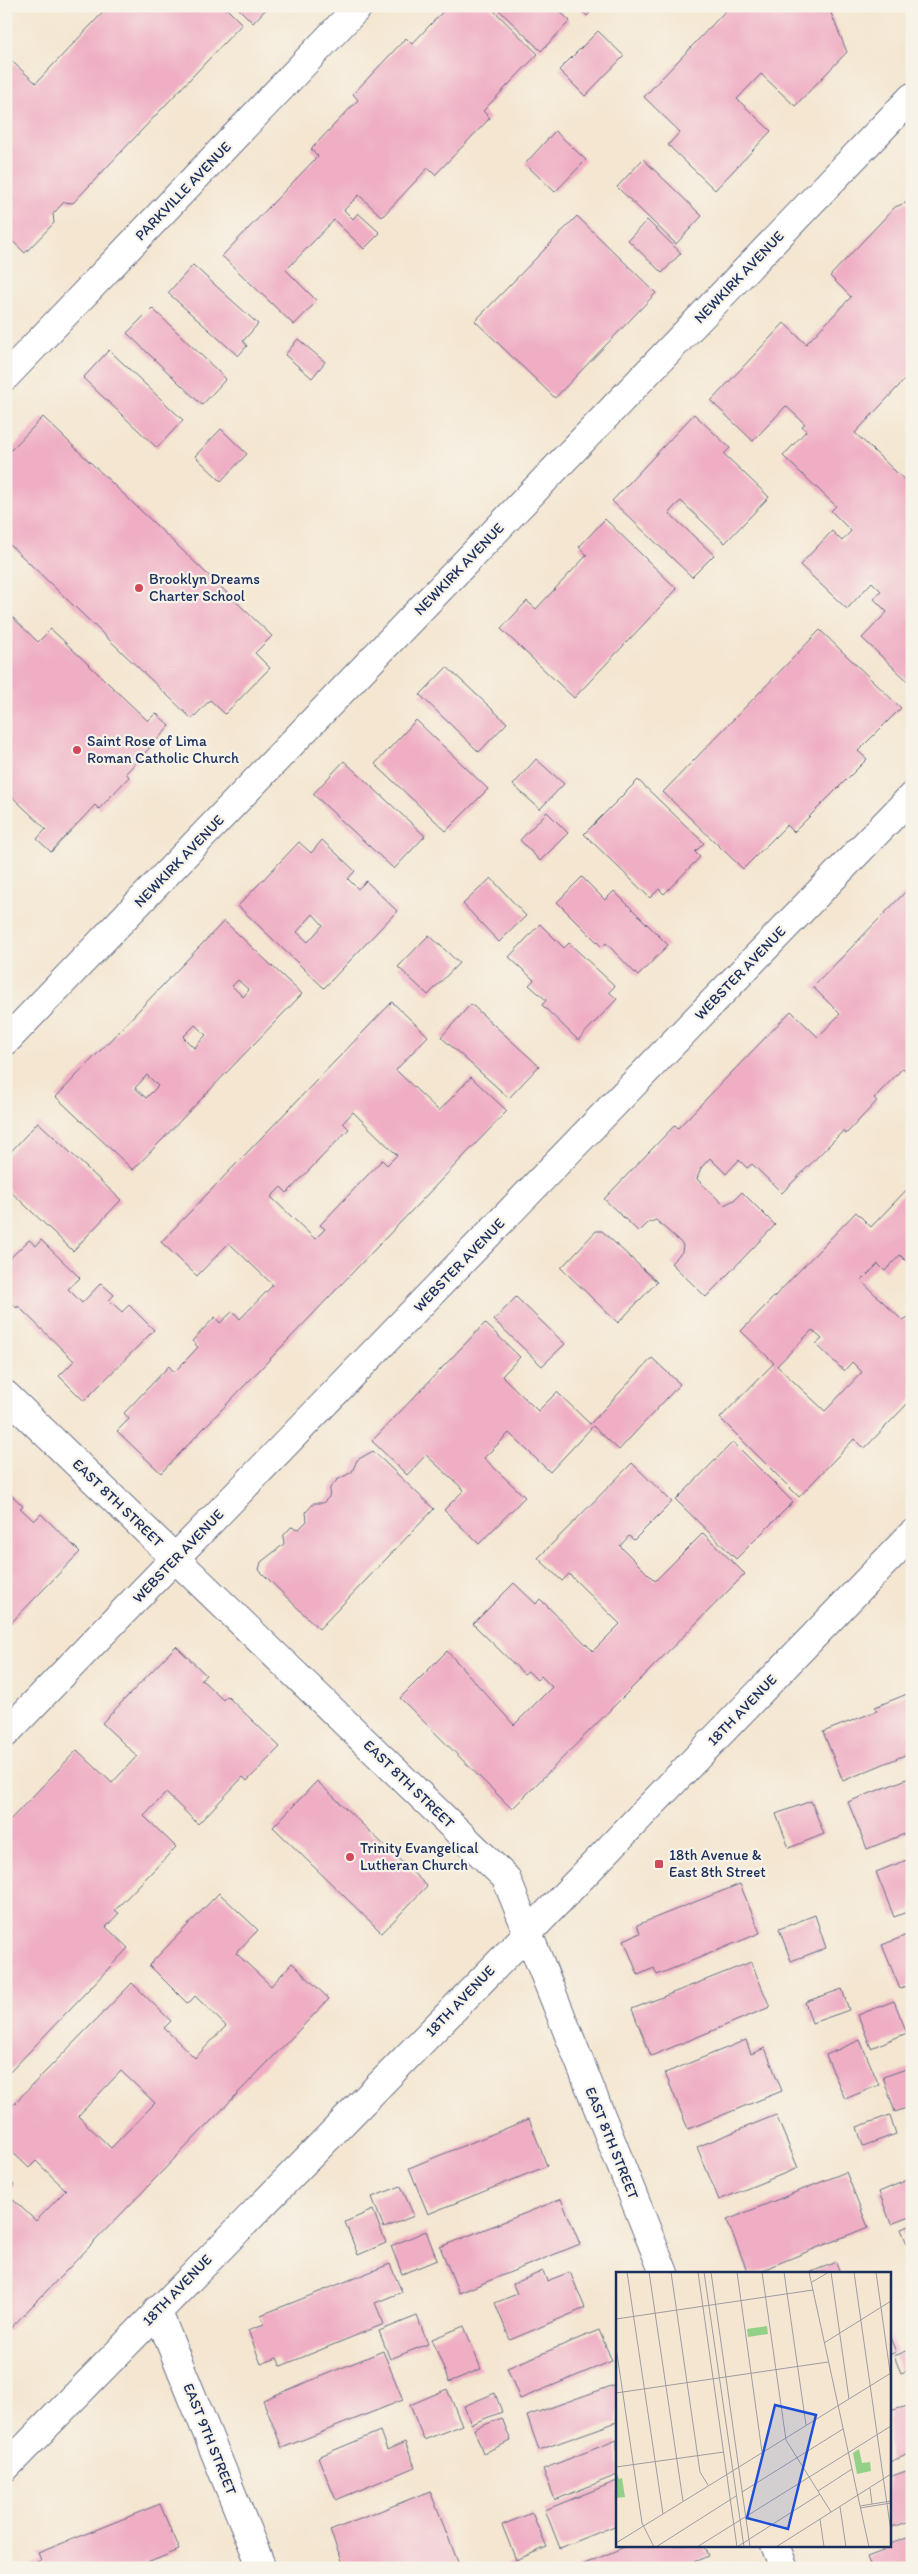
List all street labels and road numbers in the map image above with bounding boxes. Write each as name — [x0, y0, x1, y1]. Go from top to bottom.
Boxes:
street label: PARKVILLE AVENUE — [131, 138, 235, 244]
street label: NEWKIRK AVENUE — [690, 227, 788, 327]
street label: NEWKIRK AVENUE — [410, 519, 508, 619]
street label: NEWKIRK AVENUE — [130, 811, 228, 911]
street label: WEBSTER AVENUE — [691, 922, 789, 1024]
street label: WEBSTER AVENUE — [410, 1214, 508, 1316]
street label: EAST 8TH STREET — [69, 1455, 168, 1551]
street label: WEBSTER AVENUE — [129, 1505, 227, 1607]
street label: 18TH AVENUE — [703, 1670, 781, 1750]
street label: EAST 8TH STREET — [360, 1736, 459, 1832]
street label: 18TH AVENUE — [421, 1961, 499, 2041]
street label: EAST 8TH STREET — [581, 2084, 643, 2202]
street label: 18TH AVENUE — [138, 2250, 216, 2330]
street label: EAST 9TH STREET — [179, 2380, 241, 2498]

